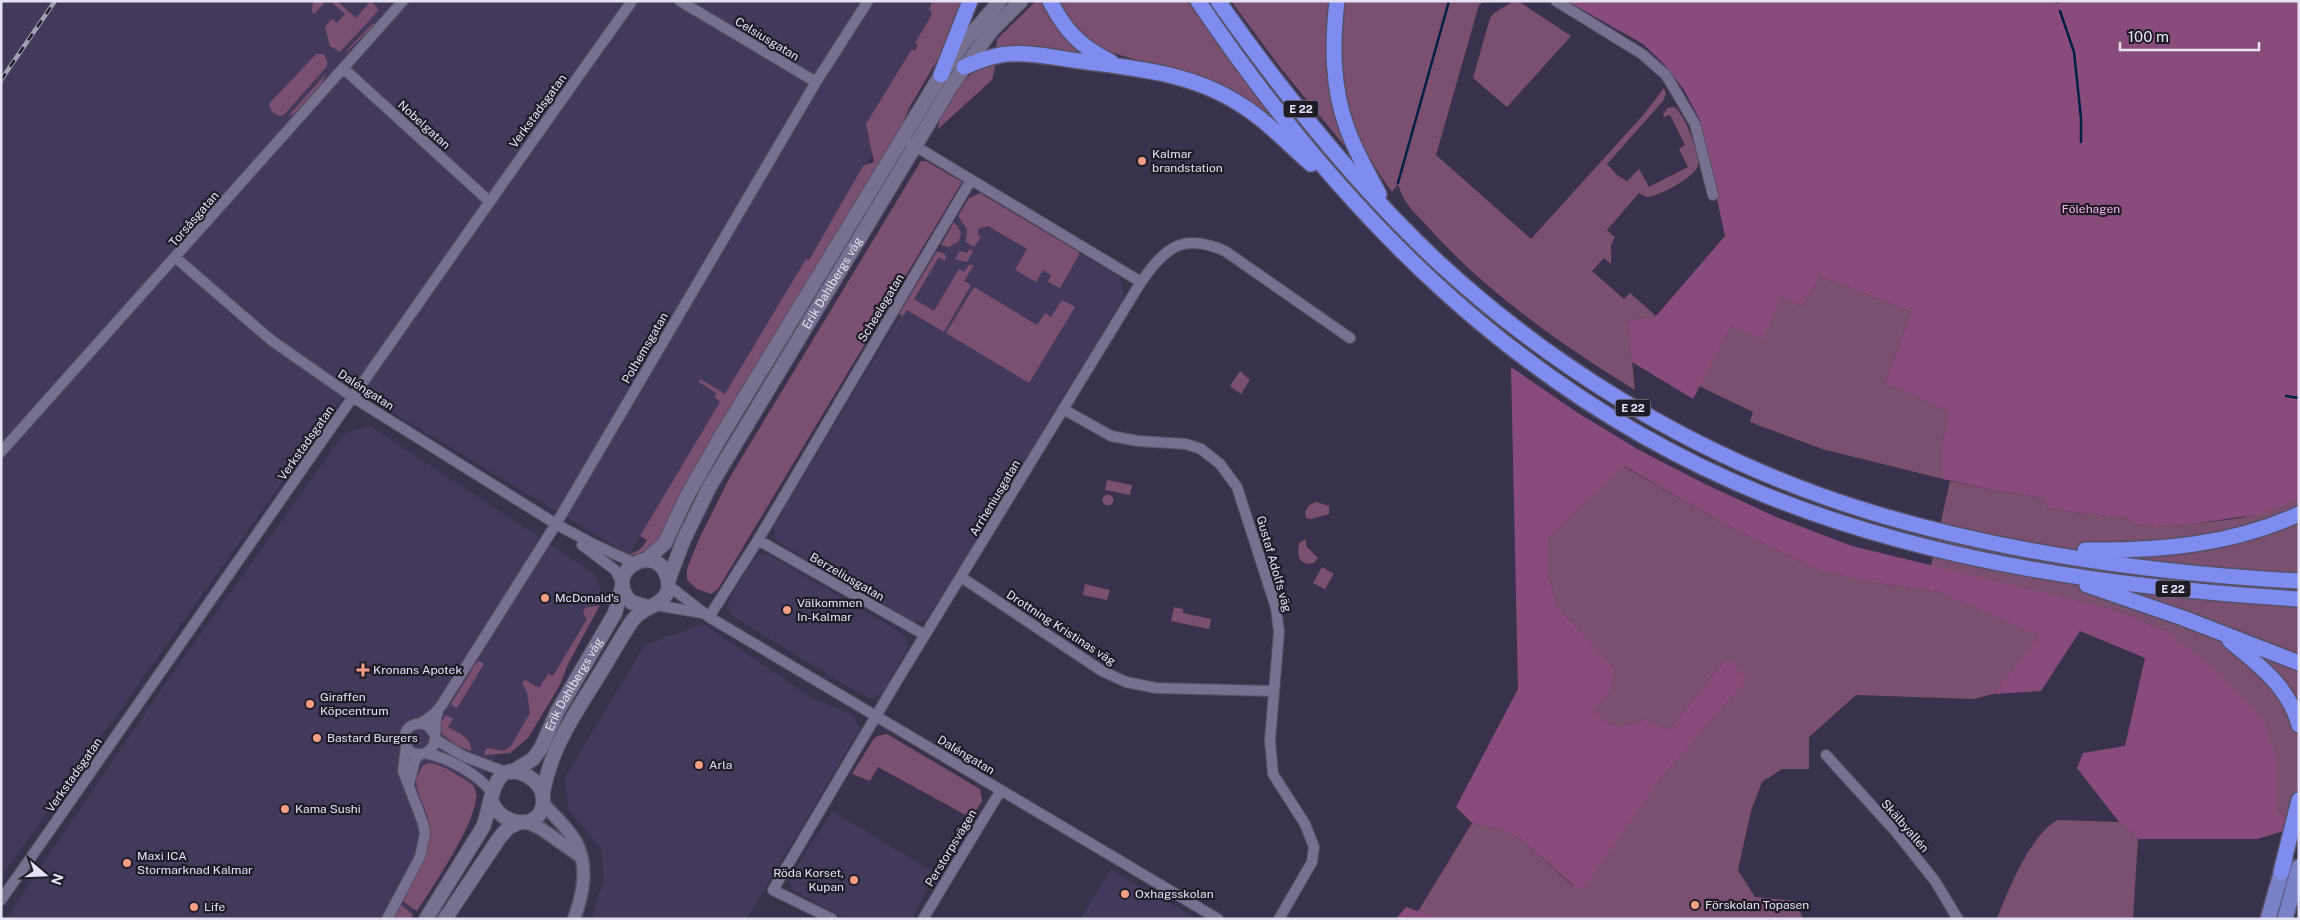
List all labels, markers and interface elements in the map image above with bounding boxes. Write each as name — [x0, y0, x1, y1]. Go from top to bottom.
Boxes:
street label: Celsiusgatan — [732, 14, 802, 64]
scale bar — [2120, 20, 2259, 52]
text: 100 m — [2128, 28, 2169, 45]
street label: Verkstadsgatan — [507, 71, 570, 151]
street label: Nobelgatan — [395, 98, 453, 152]
road number: E 22 — [1284, 100, 1318, 118]
place label: Kalmar brandstation — [1152, 147, 1223, 175]
marker: Kalmar brandstation — [1136, 155, 1148, 167]
street label: Torsåsgatan — [166, 189, 222, 249]
park label: Fölehagen — [2062, 202, 2120, 216]
street label: Erik Dahlbergs väg — [799, 235, 865, 332]
street label: Scheelegatan — [855, 271, 907, 345]
street label: Polhemsgatan — [619, 310, 671, 386]
street label: Daléngatan — [335, 367, 397, 413]
road number: E 22 — [1616, 399, 1650, 416]
street label: Verkstadsgatan — [275, 403, 337, 483]
street label: Arrheniusgatan — [967, 457, 1023, 539]
street label: Gustaf Adolfs väg — [1254, 514, 1294, 614]
street label: Berzeliusgatan — [807, 550, 887, 604]
road number: E 22 — [2156, 580, 2190, 598]
street label: Drottning Kristinas väg — [1004, 587, 1118, 669]
place label: McDonald's — [555, 591, 619, 605]
marker: McDonald's — [539, 592, 551, 604]
place label: Välkommen In-Kalmar — [797, 596, 863, 624]
marker: Välkommen In-Kalmar — [781, 604, 793, 616]
street label: Erik Dahlbergs väg — [542, 635, 606, 733]
place label: Kronans Apotek — [373, 663, 462, 677]
marker: Kronans Apotek — [357, 664, 369, 676]
place label: Giraffen Köpcentrum — [320, 690, 389, 718]
marker: Giraffen Köpcentrum — [304, 698, 316, 710]
place label: Bastard Burgers — [327, 731, 418, 745]
marker: Bastard Burgers — [311, 732, 323, 744]
street label: Daléngatan — [935, 733, 997, 777]
street label: Verkstadsgatan — [43, 735, 105, 815]
place label: Arla — [709, 758, 732, 772]
marker: Arla — [693, 759, 705, 771]
street label: Skälbyallén — [1878, 797, 1932, 855]
place label: Kama Sushi — [295, 802, 361, 816]
marker: Kama Sushi — [279, 803, 291, 815]
street label: Perstorpsvägen — [922, 807, 980, 889]
place label: Maxi ICA Stormarknad Kalmar — [137, 849, 253, 877]
north arrow — [20, 850, 70, 900]
marker: Maxi ICA Stormarknad Kalmar — [121, 857, 133, 869]
place label: Röda Korset, Kupan — [773, 866, 844, 894]
text: N — [48, 871, 67, 887]
marker: Röda Korset, Kupan — [848, 874, 860, 886]
place label: Oxhagsskolan — [1135, 887, 1214, 901]
marker: Oxhagsskolan — [1119, 888, 1131, 900]
place label: Förskolan Topasen — [1705, 898, 1809, 912]
marker: Förskolan Topasen — [1689, 899, 1701, 911]
place label: Life — [204, 900, 226, 914]
marker: Life — [188, 901, 200, 913]

